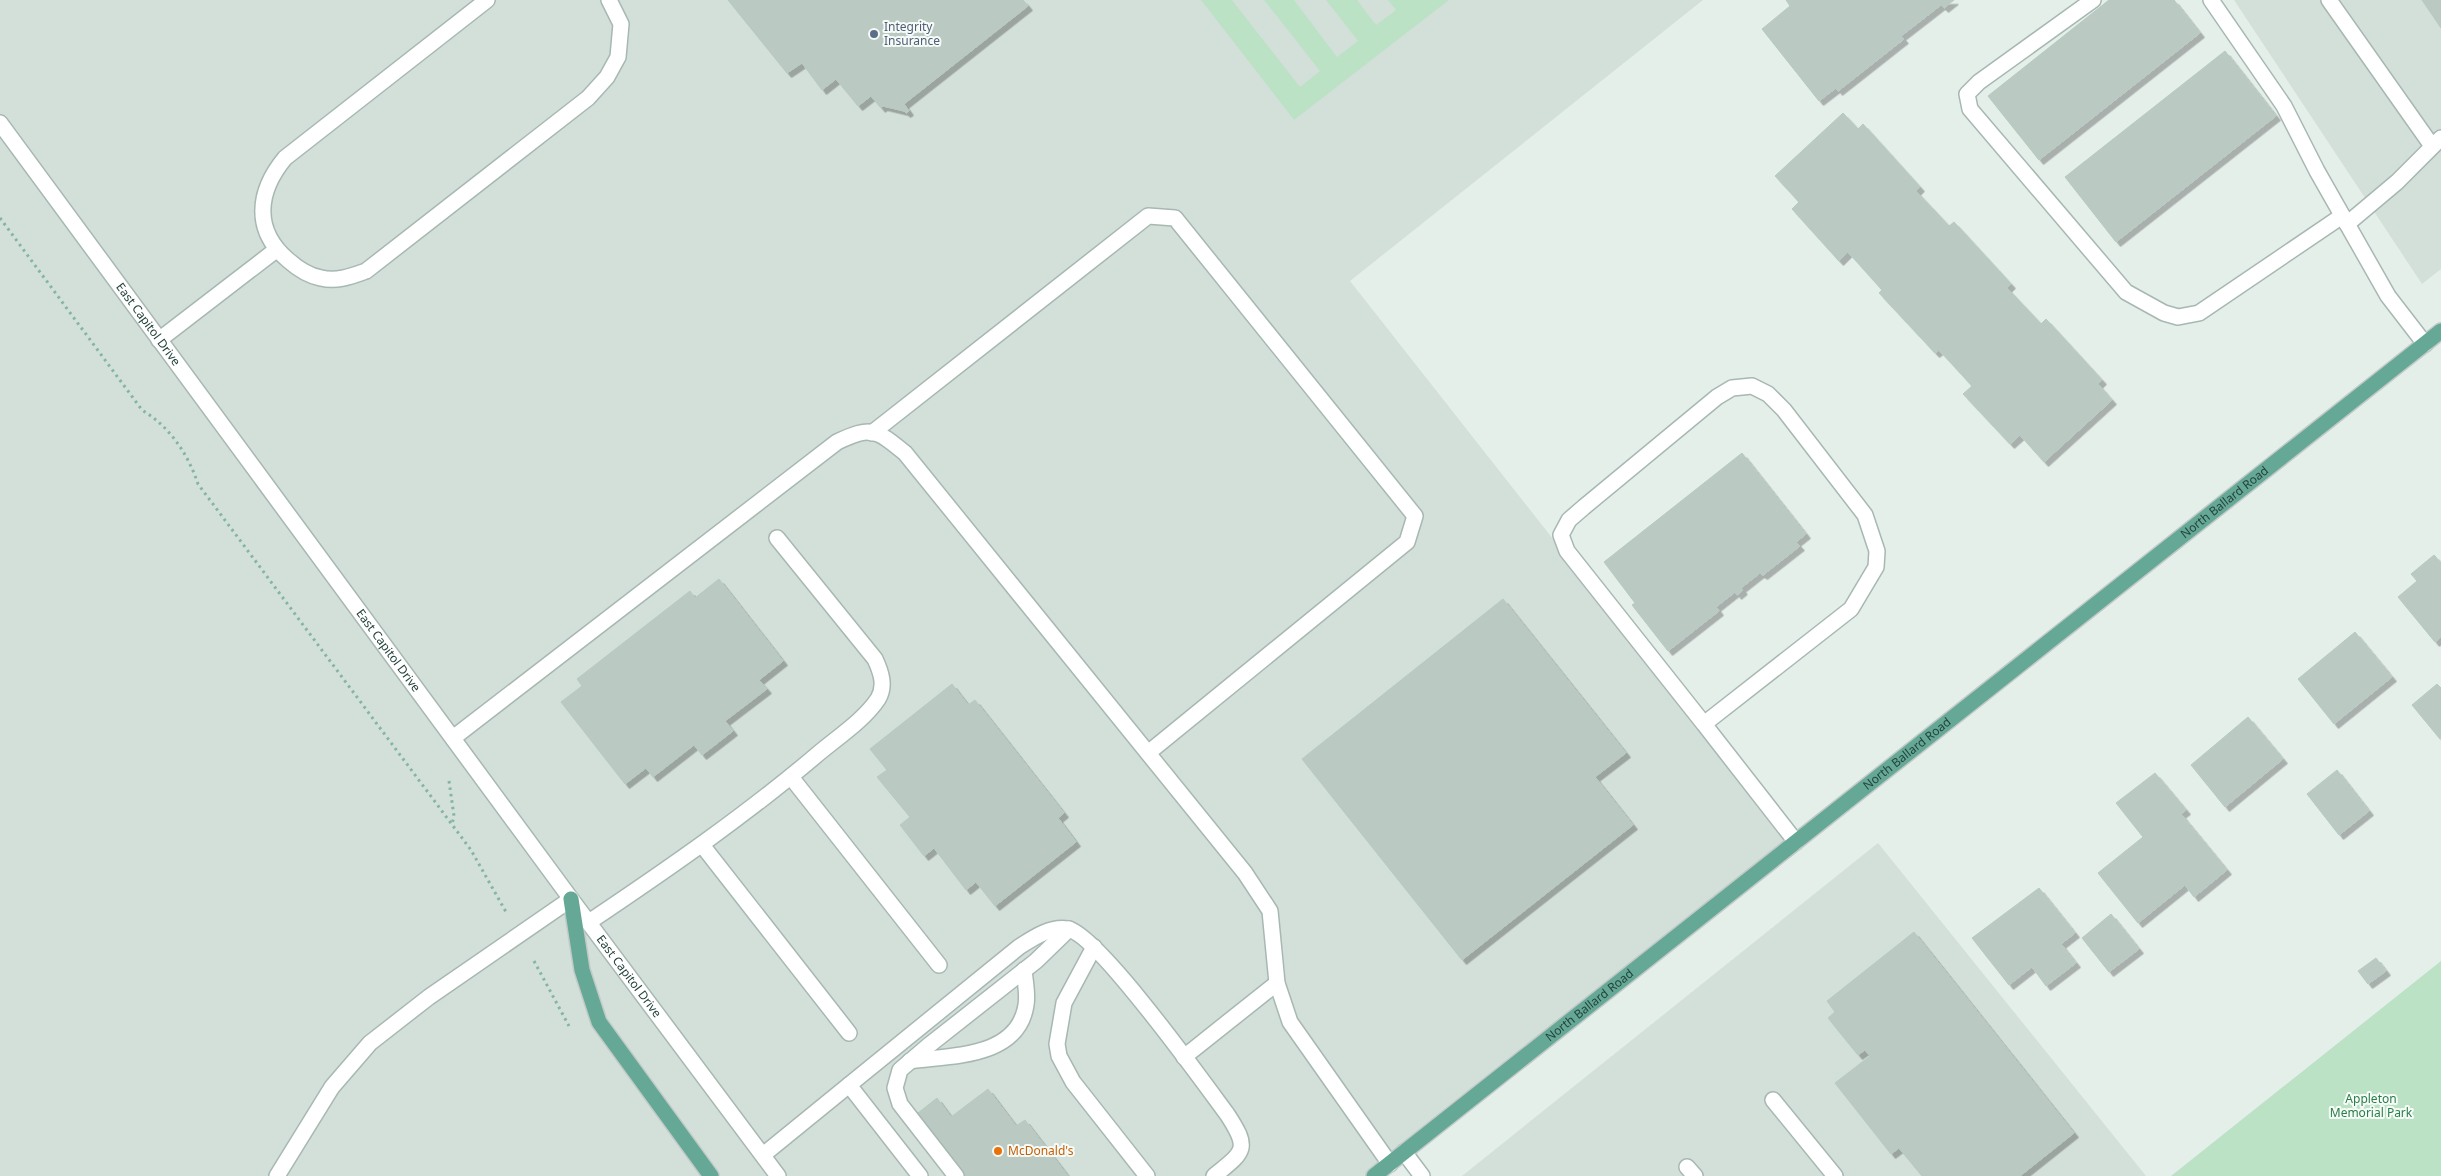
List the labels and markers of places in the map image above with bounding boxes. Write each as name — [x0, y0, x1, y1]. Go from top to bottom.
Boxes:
place label: Integrity Insurance — [884, 18, 940, 49]
marker: Integrity Insurance — [868, 28, 880, 40]
place label: McDonald's — [1008, 1142, 1074, 1159]
marker: McDonald's — [992, 1145, 1004, 1157]

